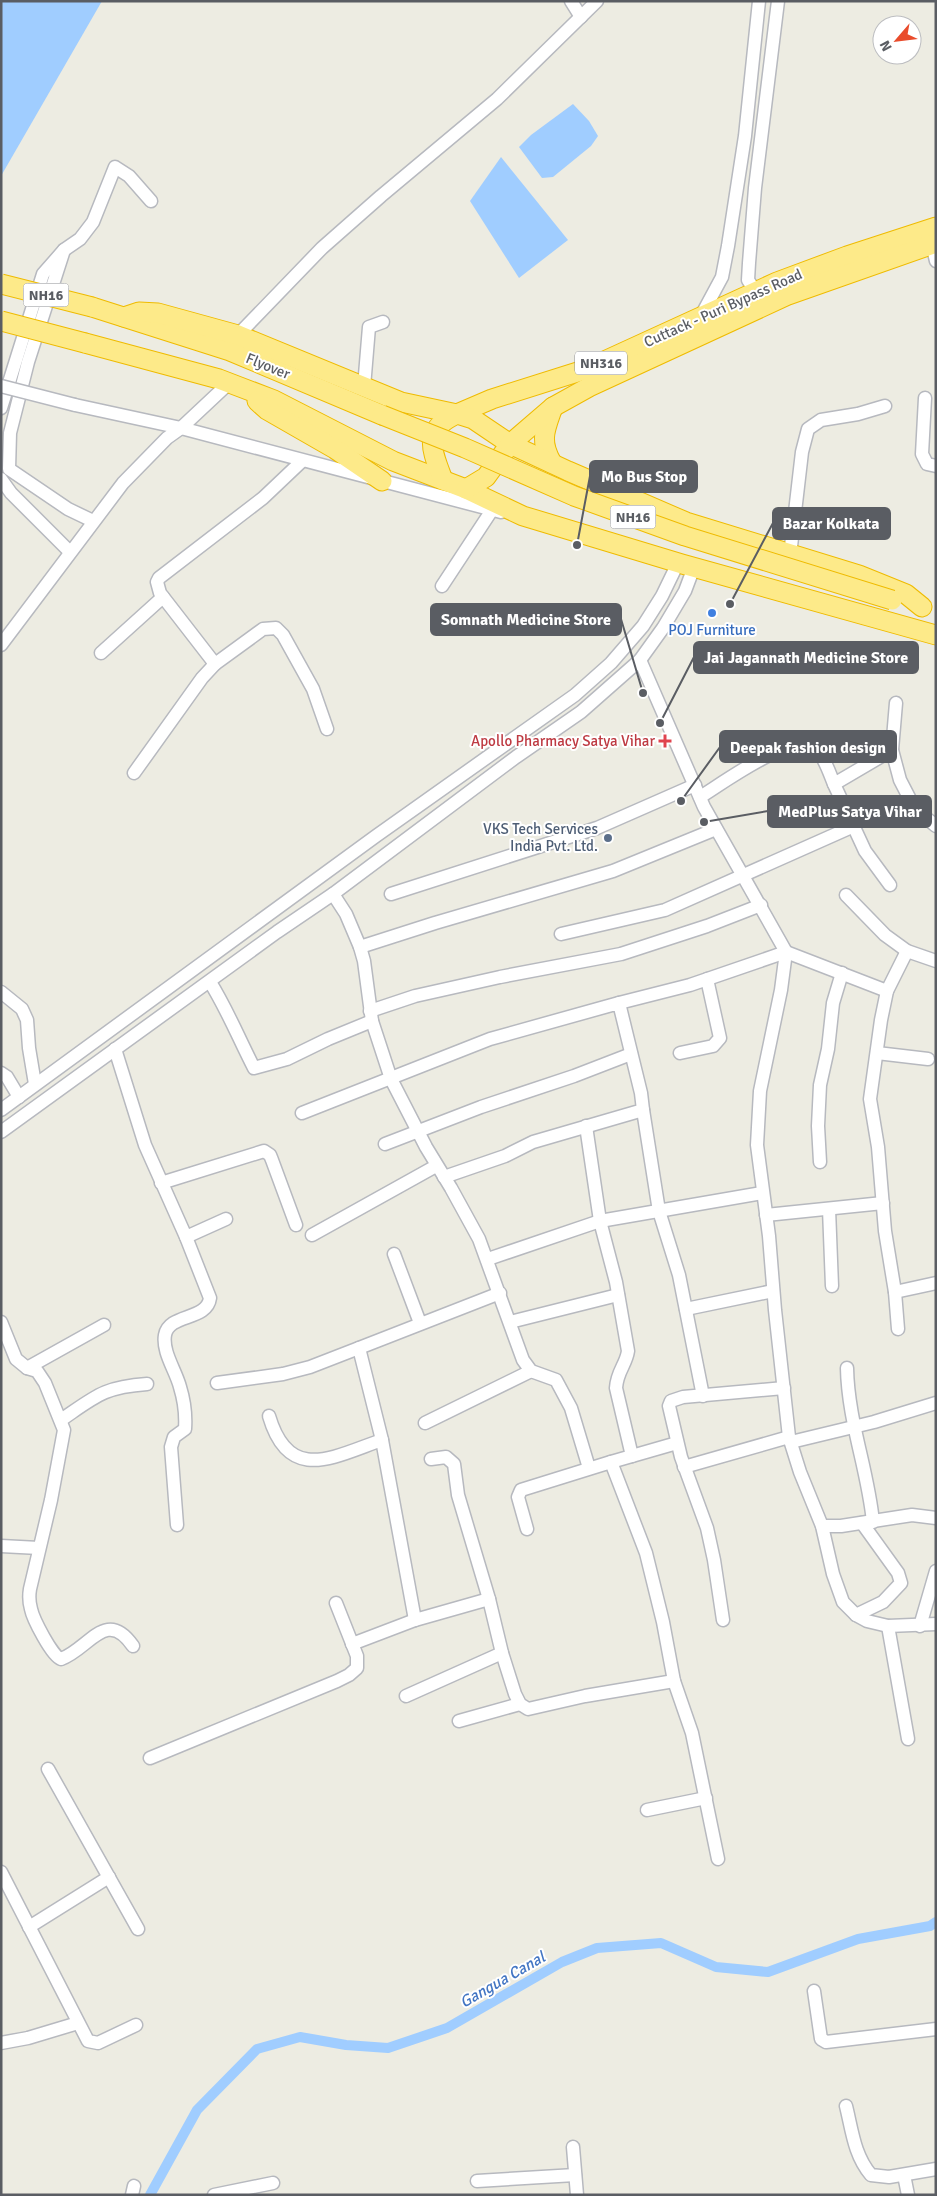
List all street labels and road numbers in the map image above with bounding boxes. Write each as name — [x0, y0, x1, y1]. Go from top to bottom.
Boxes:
street label: Cuttack - Puri Bypass Road — [641, 265, 805, 351]
road number: NH16 — [23, 284, 68, 306]
street label: Flyover — [243, 349, 293, 383]
road number: NH316 — [575, 352, 627, 374]
road number: NH16 — [610, 506, 656, 528]

